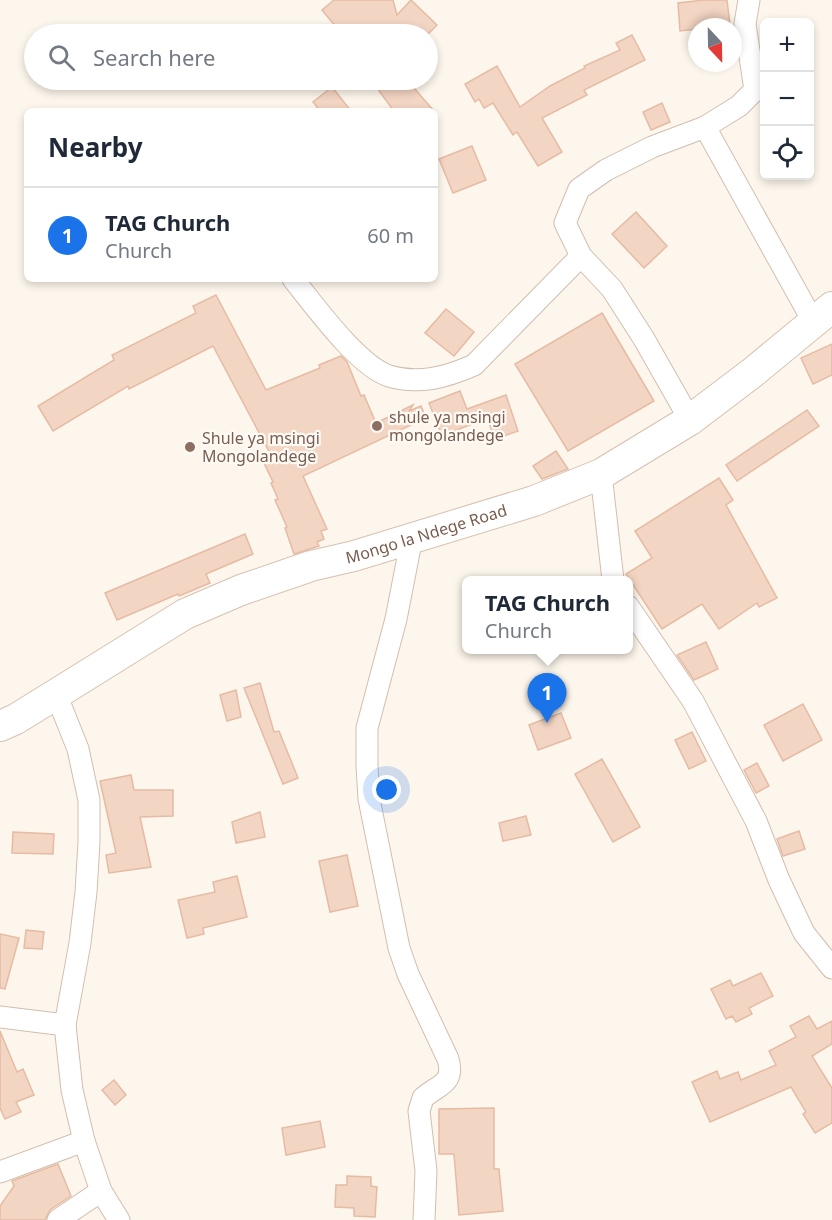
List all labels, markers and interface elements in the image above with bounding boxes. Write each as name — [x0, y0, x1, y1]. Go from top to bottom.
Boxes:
north arrow — [688, 18, 742, 72]
map controls — [760, 18, 814, 180]
button: + — [760, 18, 814, 72]
search box — [24, 24, 438, 90]
icon: search — [45, 41, 78, 74]
text: Search here — [93, 42, 215, 72]
button: − — [760, 72, 814, 126]
button: locate — [760, 126, 814, 180]
text: Nearby — [48, 129, 143, 165]
text: TAG Church — [105, 207, 230, 237]
text: 1 — [62, 222, 73, 249]
text: 60 m — [367, 222, 414, 249]
text: Church — [105, 237, 172, 264]
place label: shule ya msingi mongolandege — [389, 406, 506, 446]
marker: shule ya msingi mongolandege — [370, 419, 384, 433]
place label: Shule ya msingi Mongolandege — [202, 427, 320, 467]
marker: Shule ya msingi Mongolandege — [183, 440, 197, 454]
street label: Mongo la Ndege Road — [343, 499, 510, 569]
popup — [462, 576, 633, 654]
text: TAG Church — [485, 587, 610, 617]
text: Church — [485, 617, 552, 644]
pin: 1 — [528, 674, 566, 723]
your location — [372, 775, 401, 804]

